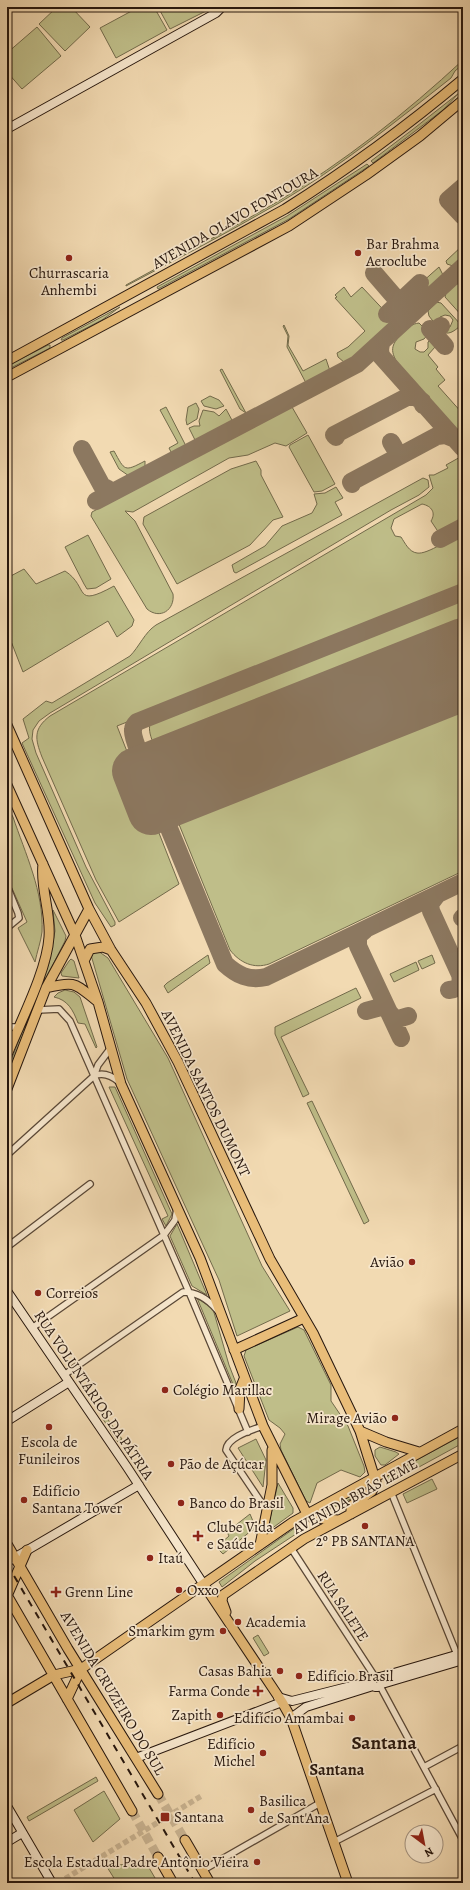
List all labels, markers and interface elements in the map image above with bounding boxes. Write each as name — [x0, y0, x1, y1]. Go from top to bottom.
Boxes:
street label: AVENIDA OLAVO FONTOURA — [148, 162, 322, 274]
place label: Bar Brahma Aeroclube — [365, 234, 440, 271]
marker: Bar Brahma Aeroclube — [353, 248, 363, 258]
marker: Churrascaria Anhembi — [64, 253, 74, 263]
place label: Churrascaria Anhembi — [29, 263, 109, 300]
street label: AVENIDA SANTOS DUMONT — [156, 1005, 256, 1181]
place label: Avião — [369, 1252, 404, 1272]
marker: Avião — [407, 1257, 417, 1267]
place label: Correios — [46, 1283, 98, 1303]
marker: Correios — [33, 1288, 43, 1298]
street label: RUA VOLUNTÁRIOS DA PÁTRIA — [30, 1306, 158, 1484]
place label: Colégio Marillac — [173, 1380, 272, 1400]
marker: Colégio Marillac — [160, 1385, 170, 1395]
place label: Mirage Avião — [307, 1408, 387, 1428]
marker: Mirage Avião — [390, 1413, 400, 1423]
marker: Escola de Funileiros — [44, 1422, 54, 1432]
place label: Escola de Funileiros — [18, 1432, 80, 1469]
street label: AVENIDA BRÁS LEME — [288, 1453, 421, 1539]
place label: Pão de Açúcar — [179, 1454, 264, 1474]
marker: Pão de Açúcar — [166, 1459, 176, 1469]
place label: Edifício Santana Tower — [32, 1481, 123, 1518]
place label: Banco do Brasil — [189, 1493, 284, 1513]
marker: Edifício Santana Tower — [19, 1495, 29, 1505]
marker: Banco do Brasil — [176, 1498, 186, 1508]
place label: Clube Vida e Saúde — [207, 1517, 273, 1554]
marker: 2º PB SANTANA — [360, 1521, 370, 1531]
marker: Clube Vida e Saúde — [192, 1530, 204, 1542]
place label: 2º PB SANTANA — [316, 1531, 414, 1551]
place label: Itaú — [158, 1548, 184, 1568]
marker: Itaú — [145, 1553, 155, 1563]
street label: RUA SALETE — [313, 1567, 373, 1645]
place label: Oxxo — [187, 1580, 219, 1600]
place label: Grenn Line — [65, 1582, 133, 1602]
marker: Oxxo — [174, 1585, 184, 1595]
marker: Grenn Line — [50, 1586, 62, 1598]
street label: AVENIDA CRUZEIRO DO SUL — [56, 1607, 170, 1779]
place label: Academia — [245, 1612, 306, 1632]
marker: Academia — [233, 1617, 243, 1627]
place label: Smarkim gym — [128, 1621, 216, 1641]
marker: Smarkim gym — [218, 1626, 228, 1636]
place label: Casas Bahia — [198, 1661, 272, 1681]
marker: Casas Bahia — [275, 1666, 285, 1676]
place label: Edifício Brasil — [307, 1666, 394, 1686]
marker: Edifício Brasil — [294, 1671, 304, 1681]
place label: Farma Conde — [168, 1681, 250, 1701]
marker: Farma Conde — [253, 1686, 263, 1696]
place label: Zapith — [171, 1705, 212, 1725]
place label: Edifício Amambai — [234, 1708, 344, 1728]
marker: Zapith — [215, 1710, 225, 1720]
marker: Edifício Amambai — [347, 1713, 357, 1723]
district label: Santana — [351, 1730, 417, 1756]
place label: Edifício Michel — [207, 1734, 255, 1771]
marker: Edifício Michel — [258, 1748, 268, 1758]
district label: Santana — [310, 1759, 365, 1781]
place label: Basilica de Sant'Ana — [259, 1791, 329, 1828]
marker: Basilica de Sant'Ana — [246, 1805, 256, 1815]
place label: Santana — [174, 1807, 224, 1827]
marker: Santana — [159, 1811, 171, 1823]
north arrow — [404, 1824, 444, 1864]
text: N — [422, 1844, 436, 1861]
place label: Escola Estadual Padre Antônio Vieira — [24, 1852, 249, 1872]
marker: Escola Estadual Padre Antônio Vieira — [252, 1857, 262, 1867]

